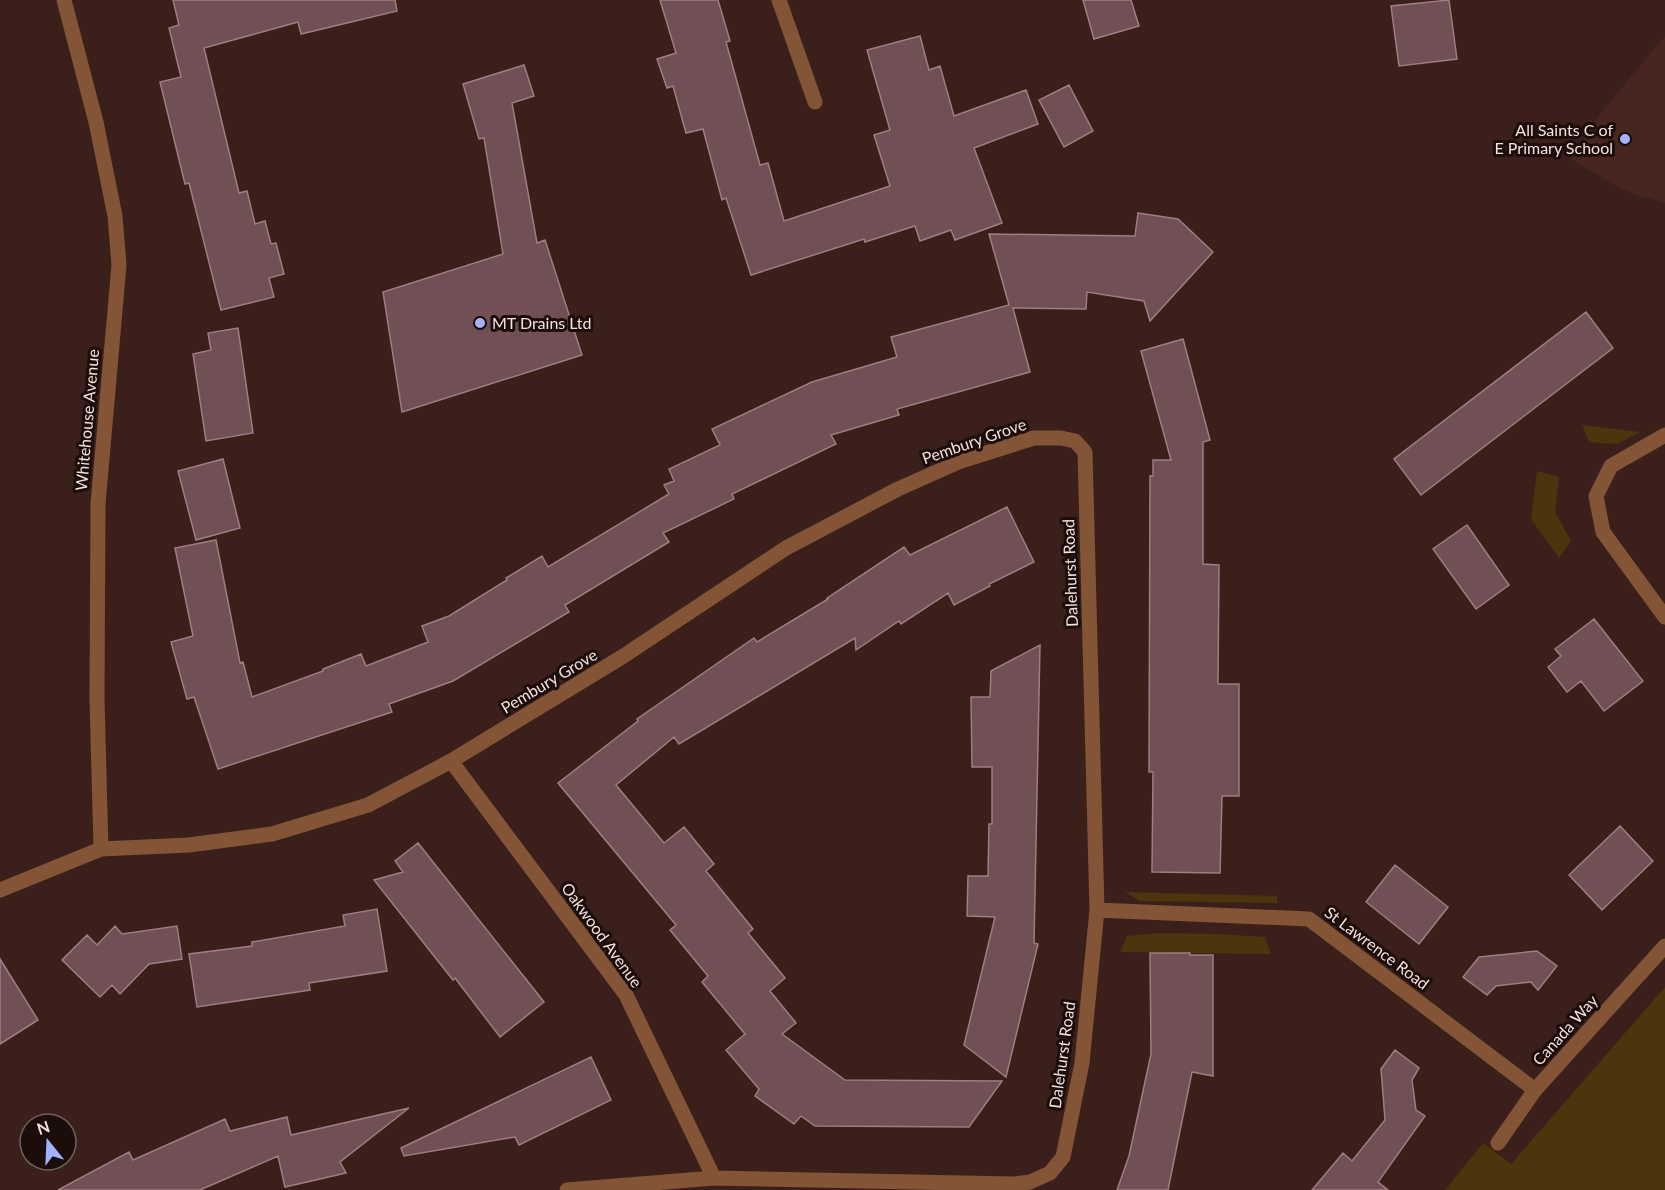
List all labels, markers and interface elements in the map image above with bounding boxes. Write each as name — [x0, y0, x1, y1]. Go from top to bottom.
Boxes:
place label: All Saints C of E Primary School — [1495, 120, 1613, 157]
marker: All Saints C of E Primary School — [1618, 132, 1632, 146]
place label: MT Drains Ltd — [492, 313, 592, 332]
marker: MT Drains Ltd — [473, 316, 487, 330]
street label: Whitehouse Avenue — [71, 348, 102, 492]
street label: Pembury Grove — [919, 414, 1028, 467]
street label: Dalehurst Road — [1058, 519, 1081, 627]
street label: Pembury Grove — [497, 644, 600, 717]
street label: Oakwood Avenue — [558, 879, 647, 991]
street label: St Lawrence Road — [1322, 902, 1433, 993]
street label: Canada Way — [1528, 990, 1602, 1069]
street label: Dalehurst Road — [1045, 1000, 1078, 1110]
north arrow — [18, 1112, 78, 1172]
text: N — [34, 1116, 52, 1138]

